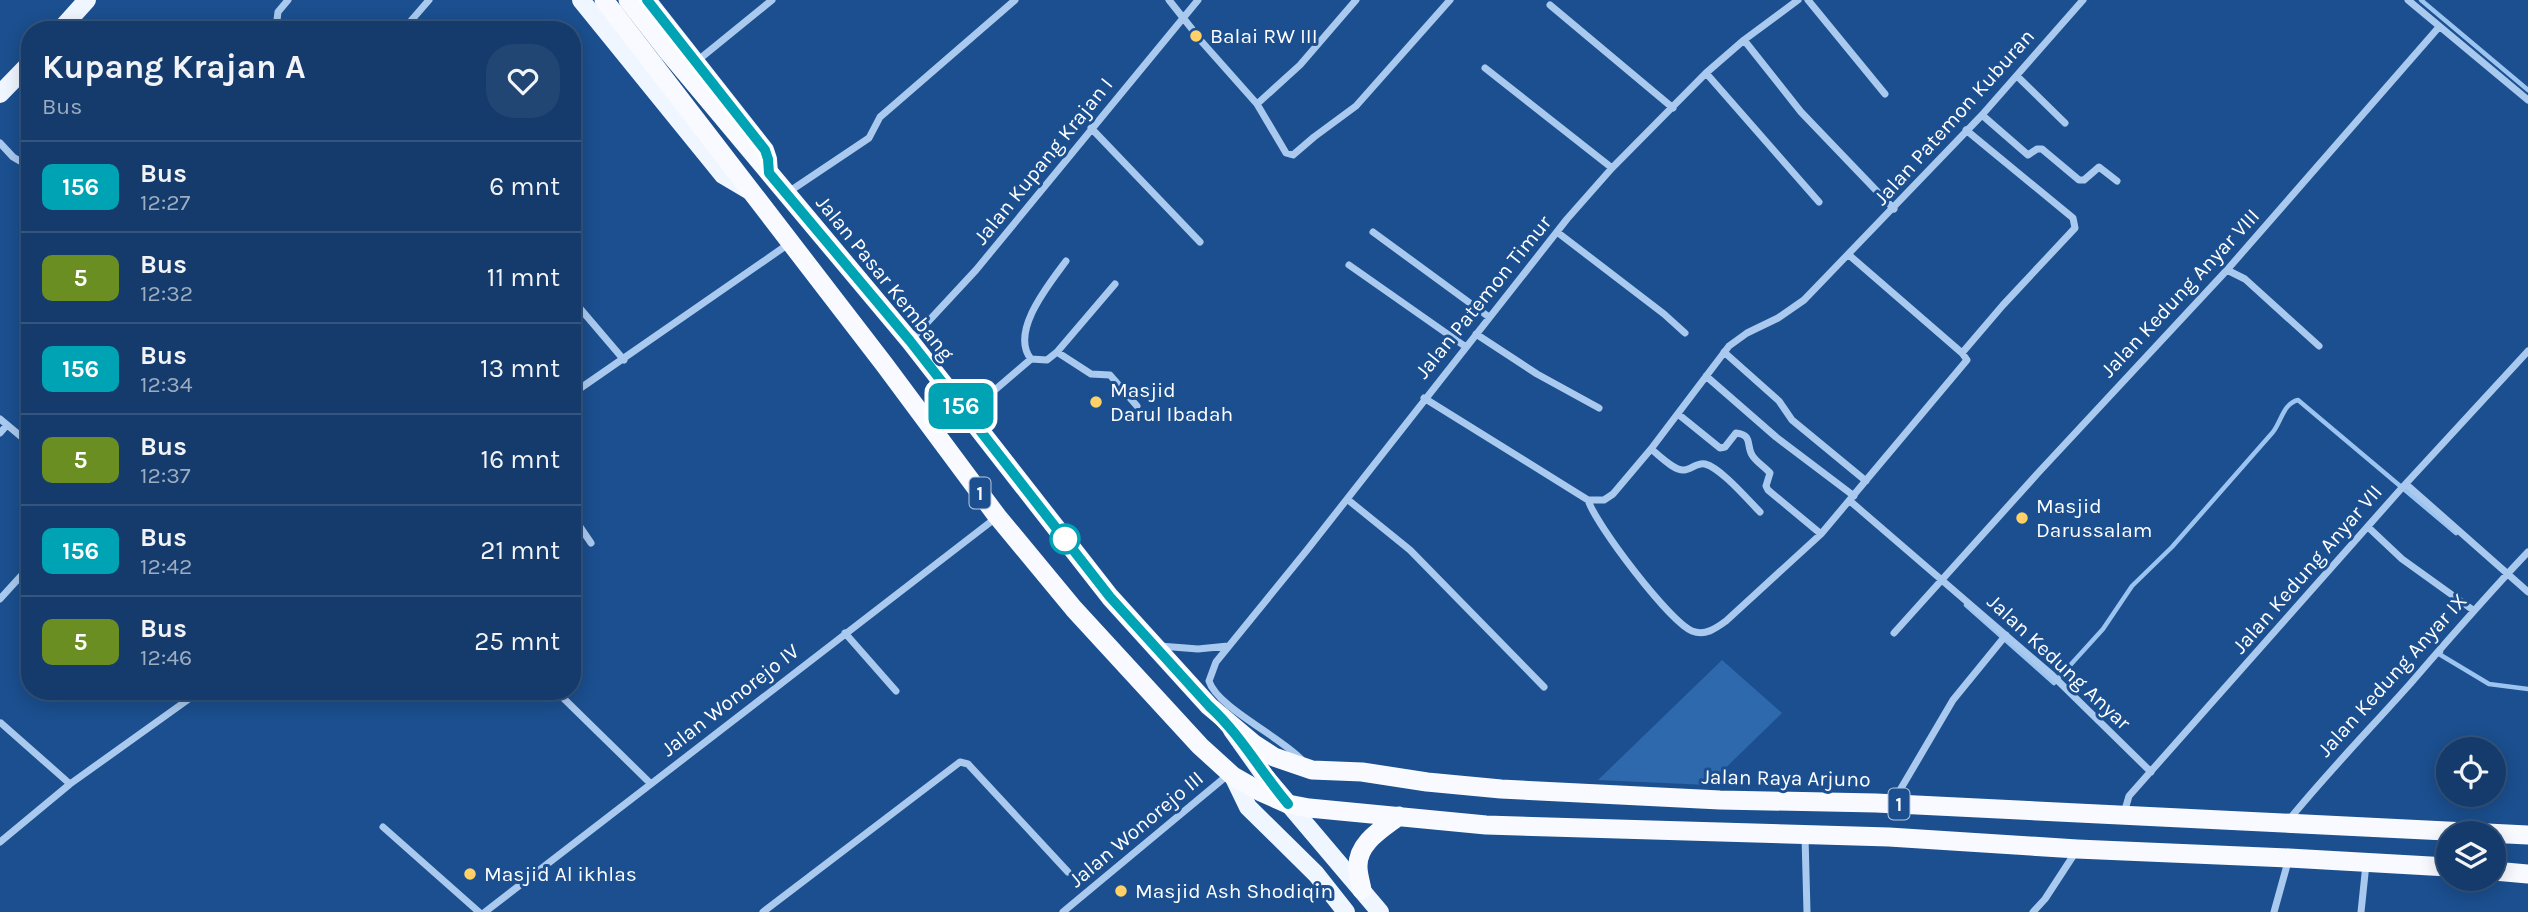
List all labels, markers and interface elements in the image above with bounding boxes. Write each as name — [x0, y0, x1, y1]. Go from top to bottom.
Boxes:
place label: Balai RW III — [1210, 24, 1318, 48]
street label: Jalan Patemon Kuburan — [1869, 24, 2039, 210]
marker: Balai RW III — [1188, 28, 1204, 44]
button: heart — [486, 44, 560, 118]
text: Kupang Krajan A — [42, 48, 306, 86]
street label: Jalan Kupang Krajan I — [968, 73, 1118, 249]
text: Bus — [42, 93, 82, 120]
text: Bus — [140, 158, 187, 189]
text: 6 mnt — [489, 171, 560, 202]
text: 156 — [62, 173, 99, 201]
text: 12:27 — [140, 189, 190, 216]
street label: Jalan Pasar Kembang — [811, 191, 959, 365]
street label: Jalan Kedung Anyar VIII — [2096, 204, 2264, 382]
street label: Jalan Patemon Timur — [1410, 210, 1556, 383]
text: Bus — [140, 249, 187, 280]
text: 11 mnt — [487, 262, 560, 293]
text: 5 — [74, 264, 87, 292]
text: 12:32 — [140, 280, 193, 307]
text: Bus — [140, 340, 187, 371]
text: 13 mnt — [480, 353, 560, 384]
text: 156 — [62, 355, 99, 383]
text: 12:34 — [140, 371, 193, 398]
place label: Masjid Darul Ibadah — [1110, 378, 1233, 426]
line badge: 156 — [921, 383, 1001, 429]
text: 156 — [942, 392, 980, 420]
marker: Masjid Darul Ibadah — [1088, 394, 1104, 410]
text: Bus — [140, 431, 187, 462]
text: 16 mnt — [481, 444, 560, 475]
text: 5 — [74, 446, 87, 474]
text: 12:37 — [140, 462, 191, 489]
road number: 1 — [970, 478, 990, 508]
street label: Jalan Kedung Anyar VII — [2227, 480, 2387, 658]
place label: Masjid Darussalam — [2036, 494, 2152, 542]
marker: Masjid Darussalam — [2014, 510, 2030, 526]
text: Bus — [140, 522, 187, 553]
unlabelled marker — [1050, 524, 1080, 554]
text: 21 mnt — [480, 535, 560, 566]
text: 156 — [62, 537, 99, 565]
text: 12:42 — [140, 553, 192, 580]
street label: Jalan Kedung Anyar IX — [2312, 588, 2472, 762]
street label: Jalan Kedung Anyar — [1982, 589, 2136, 735]
text: Bus — [140, 613, 187, 644]
text: 25 mnt — [474, 626, 560, 657]
text: 5 — [74, 628, 87, 656]
street label: Jalan Wonorejo IV — [656, 639, 804, 761]
text: 12:46 — [140, 644, 192, 671]
map controls — [2436, 737, 2506, 891]
button: locate — [2436, 737, 2506, 807]
street label: Jalan Raya Arjuno — [1701, 765, 1871, 791]
street label: Jalan Wonorejo III — [1064, 766, 1208, 892]
road number: 1 — [1888, 789, 1910, 820]
button: layers — [2436, 821, 2506, 891]
place label: Masjid Al ikhlas — [484, 862, 637, 886]
marker: Masjid Al ikhlas — [462, 866, 478, 882]
place label: Masjid Ash Shodiqin — [1135, 879, 1333, 903]
marker: Masjid Ash Shodiqin — [1113, 883, 1129, 899]

